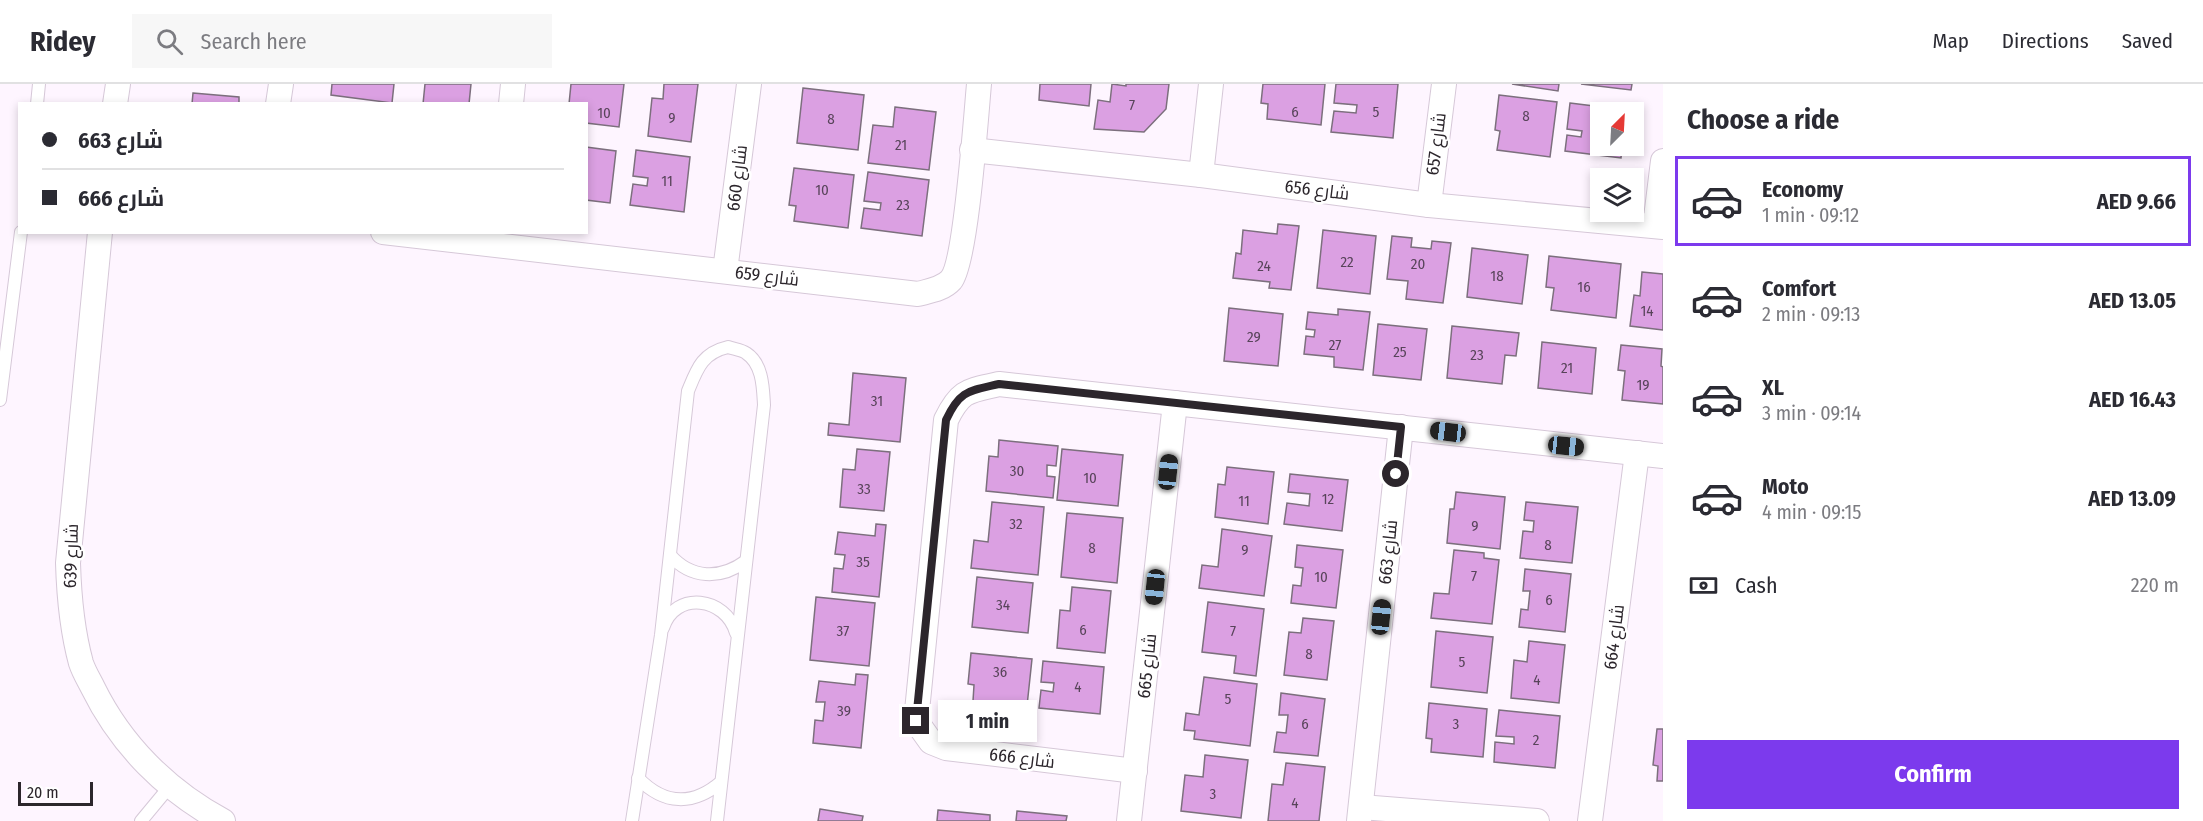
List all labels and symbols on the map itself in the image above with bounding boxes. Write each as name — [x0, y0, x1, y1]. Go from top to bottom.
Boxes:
house number: 7 — [1129, 96, 1135, 114]
north arrow — [1590, 102, 1644, 156]
house number: 6 — [1291, 103, 1299, 121]
house number: 5 — [1373, 103, 1380, 121]
house number: 10 — [597, 104, 611, 122]
house number: 8 — [1522, 107, 1530, 125]
house number: 9 — [668, 109, 676, 127]
house number: 8 — [827, 110, 835, 128]
street label: شارع 657 — [1421, 111, 1452, 177]
house number: 21 — [895, 136, 907, 154]
street label: شارع 660 — [722, 144, 753, 212]
house number: 11 — [661, 172, 673, 190]
street label: شارع 656 — [1283, 175, 1351, 206]
house number: 10 — [815, 181, 829, 199]
house number: 23 — [896, 196, 910, 214]
house number: 22 — [1340, 253, 1354, 271]
house number: 20 — [1411, 255, 1425, 273]
house number: 24 — [1257, 257, 1271, 275]
street label: شارع 659 — [733, 261, 800, 292]
house number: 18 — [1490, 267, 1504, 285]
house number: 16 — [1577, 278, 1591, 296]
house number: 14 — [1640, 302, 1654, 320]
house number: 29 — [1247, 328, 1261, 346]
house number: 27 — [1329, 336, 1341, 354]
house number: 25 — [1393, 343, 1407, 361]
house number: 23 — [1470, 346, 1484, 364]
house number: 21 — [1561, 359, 1573, 377]
house number: 19 — [1636, 376, 1650, 394]
house number: 31 — [871, 392, 883, 410]
car — [1429, 421, 1467, 443]
car — [1547, 435, 1585, 457]
car — [1157, 453, 1179, 491]
route start — [1382, 460, 1409, 487]
house number: 30 — [1010, 462, 1024, 480]
house number: 10 — [1083, 469, 1097, 487]
house number: 33 — [857, 480, 871, 498]
house number: 12 — [1322, 490, 1335, 508]
house number: 11 — [1238, 492, 1250, 510]
house number: 32 — [1009, 515, 1023, 533]
house number: 9 — [1471, 517, 1479, 535]
street label: شارع 663 — [1374, 519, 1403, 586]
street label: شارع 639 — [59, 523, 84, 589]
house number: 8 — [1544, 536, 1552, 554]
house number: 8 — [1088, 539, 1096, 557]
house number: 9 — [1241, 541, 1249, 559]
house number: 35 — [856, 553, 870, 571]
house number: 7 — [1471, 567, 1477, 585]
car — [1144, 568, 1166, 606]
house number: 10 — [1314, 568, 1328, 586]
house number: 6 — [1545, 591, 1553, 609]
house number: 34 — [996, 596, 1010, 614]
car — [1370, 598, 1392, 636]
street label: شارع 664 — [1599, 603, 1630, 671]
house number: 6 — [1079, 621, 1087, 639]
house number: 37 — [837, 622, 849, 640]
house number: 7 — [1230, 622, 1236, 640]
street label: شارع 665 — [1133, 632, 1162, 700]
house number: 8 — [1305, 645, 1313, 663]
house number: 5 — [1459, 653, 1466, 671]
house number: 36 — [993, 663, 1007, 681]
house number: 4 — [1533, 671, 1541, 689]
house number: 4 — [1074, 678, 1082, 696]
house number: 5 — [1225, 690, 1232, 708]
callout: 1 min — [937, 700, 1036, 742]
house number: 39 — [837, 702, 851, 720]
route end — [902, 707, 929, 734]
house number: 6 — [1301, 715, 1309, 733]
house number: 3 — [1453, 715, 1460, 733]
house number: 2 — [1533, 731, 1540, 749]
street label: شارع 666 — [988, 743, 1056, 774]
scale bar — [18, 779, 93, 806]
house number: 3 — [1210, 785, 1217, 803]
house number: 4 — [1291, 794, 1299, 812]

